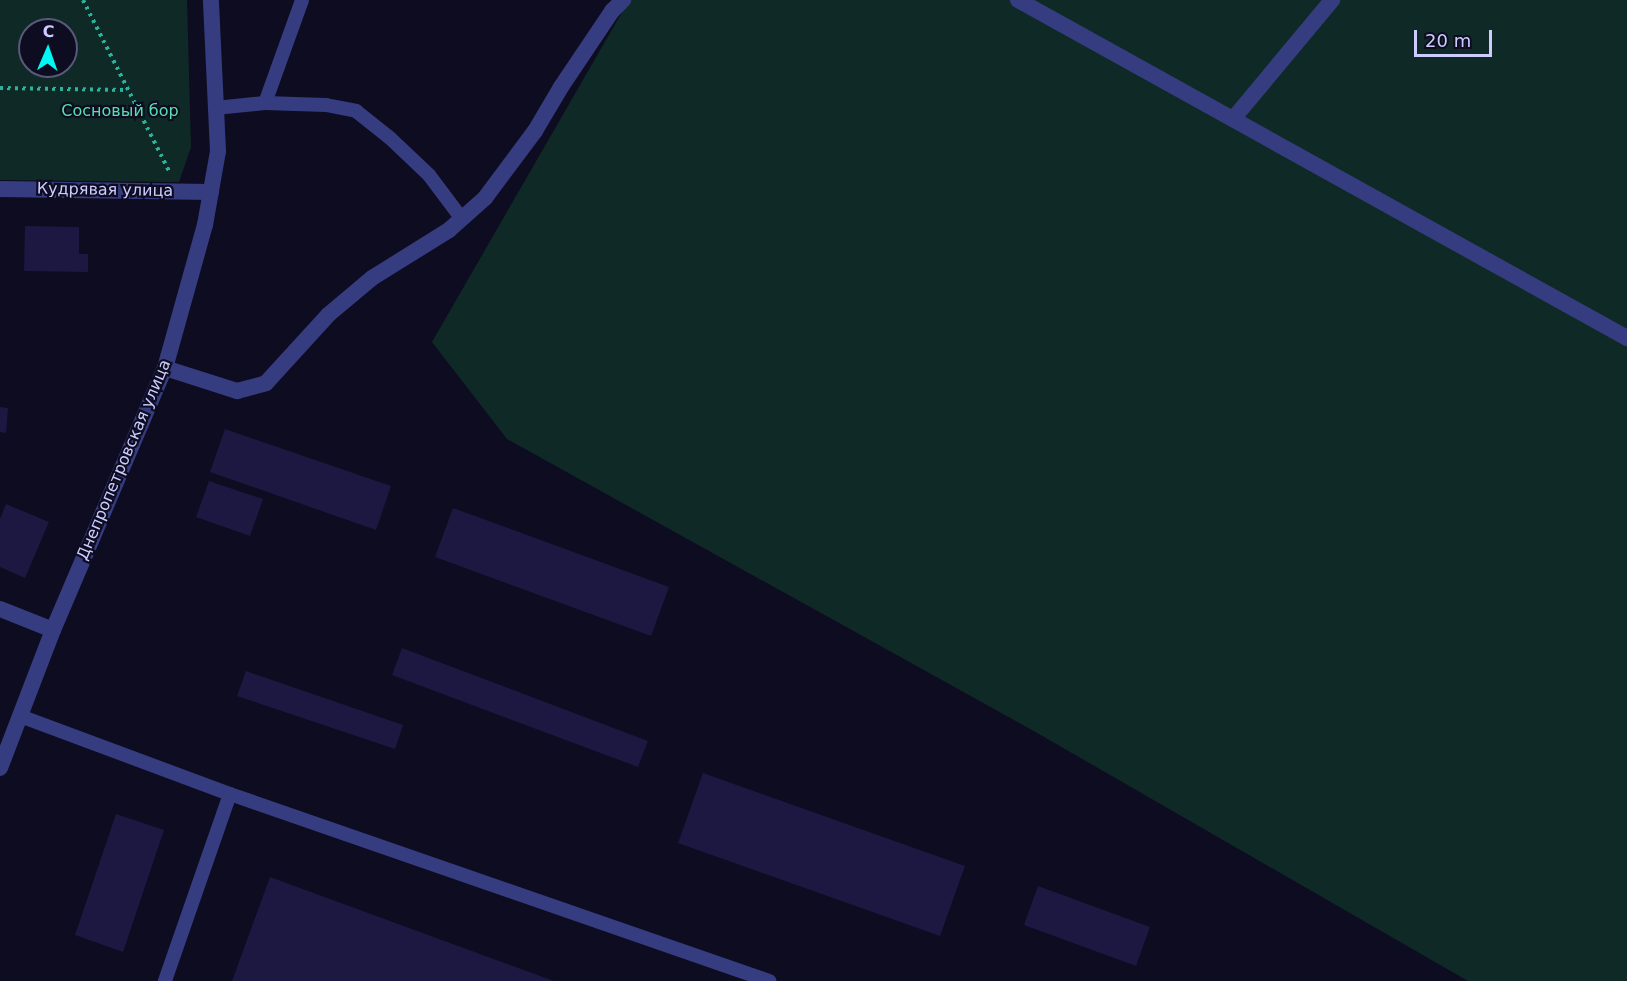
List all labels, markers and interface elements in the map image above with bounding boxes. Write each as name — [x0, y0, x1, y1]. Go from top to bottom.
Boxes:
north arrow — [18, 18, 78, 78]
scale bar — [1417, 18, 1495, 56]
text: С — [42, 22, 55, 41]
text: 20 m — [1425, 30, 1471, 51]
park label: Сосновый бор — [61, 101, 179, 121]
street label: Кудрявая улица — [37, 179, 173, 201]
street label: Днепропетровская улица — [73, 357, 175, 563]

